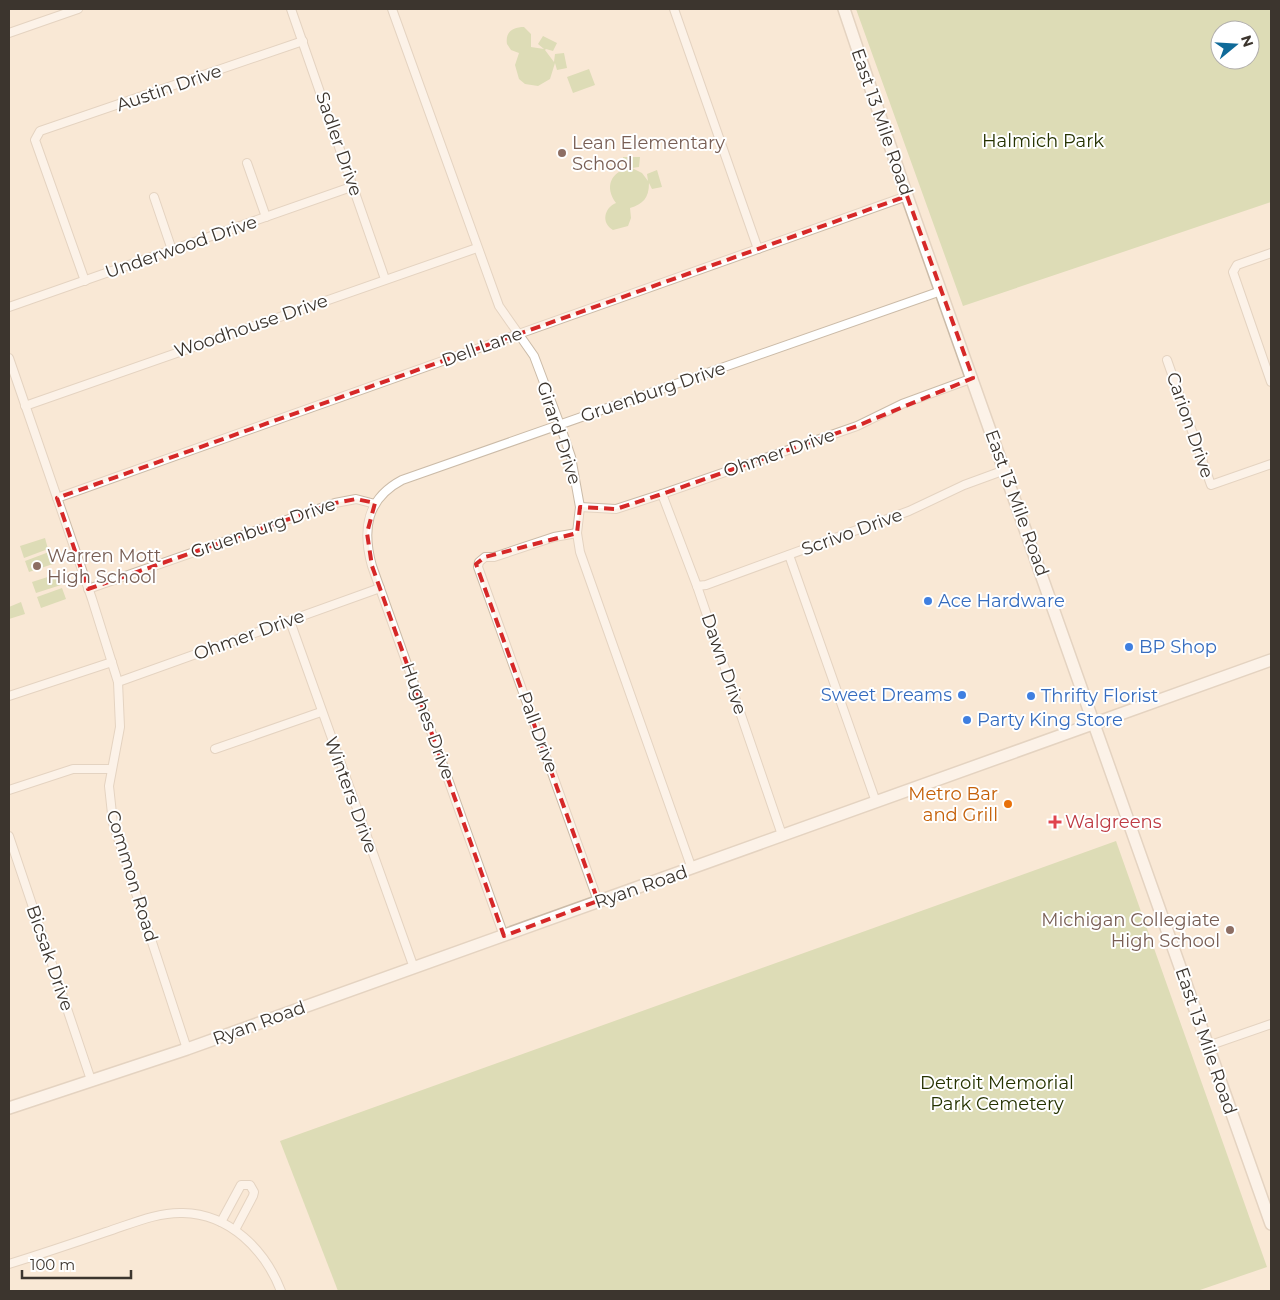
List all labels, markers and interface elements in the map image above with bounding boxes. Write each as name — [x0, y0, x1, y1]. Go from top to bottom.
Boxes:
north arrow — [1210, 20, 1260, 70]
text: N — [1237, 33, 1258, 49]
street label: East 13 Mile Road — [846, 46, 918, 198]
street label: Austin Drive — [114, 60, 225, 116]
street label: Sadler Drive — [311, 89, 367, 199]
park label: Halmich Park — [982, 130, 1104, 152]
place label: Lean Elementary School — [572, 132, 725, 175]
marker: Lean Elementary School — [556, 147, 568, 159]
street label: Underwood Drive — [102, 211, 260, 283]
street label: Woodhouse Drive — [171, 289, 331, 363]
street label: Dell Lane — [439, 322, 526, 372]
street label: Gruenburg Drive — [578, 357, 728, 427]
street label: Carion Drive — [1162, 369, 1218, 481]
street label: Girard Drive — [532, 379, 586, 487]
street label: Ohmer Drive — [720, 424, 838, 482]
street label: East 13 Mile Road — [980, 427, 1054, 579]
street label: Gruenburg Drive — [188, 493, 338, 563]
street label: Scrivo Drive — [799, 504, 906, 560]
place label: Warren Mott High School — [47, 545, 161, 588]
marker: Warren Mott High School — [31, 560, 43, 572]
place label: Ace Hardware — [938, 590, 1065, 612]
marker: Ace Hardware — [922, 595, 934, 607]
street label: Ohmer Drive — [191, 605, 308, 665]
street label: Dawn Drive — [696, 611, 752, 717]
place label: BP Shop — [1139, 636, 1217, 658]
marker: BP Shop — [1123, 641, 1135, 653]
street label: Hughes Drive — [397, 660, 459, 783]
place label: Sweet Dreams — [821, 684, 952, 706]
place label: Thrifty Florist — [1041, 685, 1158, 707]
street label: Pall Drive — [513, 688, 563, 776]
marker: Sweet Dreams — [956, 689, 968, 701]
marker: Thrifty Florist — [1025, 690, 1037, 702]
place label: Party King Store — [977, 709, 1123, 731]
marker: Party King Store — [961, 714, 973, 726]
street label: Winters Drive — [320, 734, 382, 856]
place label: Metro Bar and Grill — [908, 783, 998, 826]
marker: Metro Bar and Grill — [1002, 798, 1014, 810]
street label: Common Road — [101, 807, 163, 945]
place label: Walgreens — [1065, 811, 1162, 833]
marker: Walgreens — [1049, 816, 1061, 828]
street label: Ryan Road — [592, 861, 690, 913]
street label: Bicsak Drive — [22, 902, 78, 1014]
place label: Michigan Collegiate High School — [1041, 909, 1220, 952]
marker: Michigan Collegiate High School — [1224, 924, 1236, 936]
street label: East 13 Mile Road — [1170, 965, 1242, 1117]
street label: Ryan Road — [210, 996, 308, 1050]
park label: Detroit Memorial Park Cemetery — [920, 1072, 1074, 1115]
scale bar — [22, 1248, 131, 1280]
text: 100 m — [30, 1255, 75, 1274]

